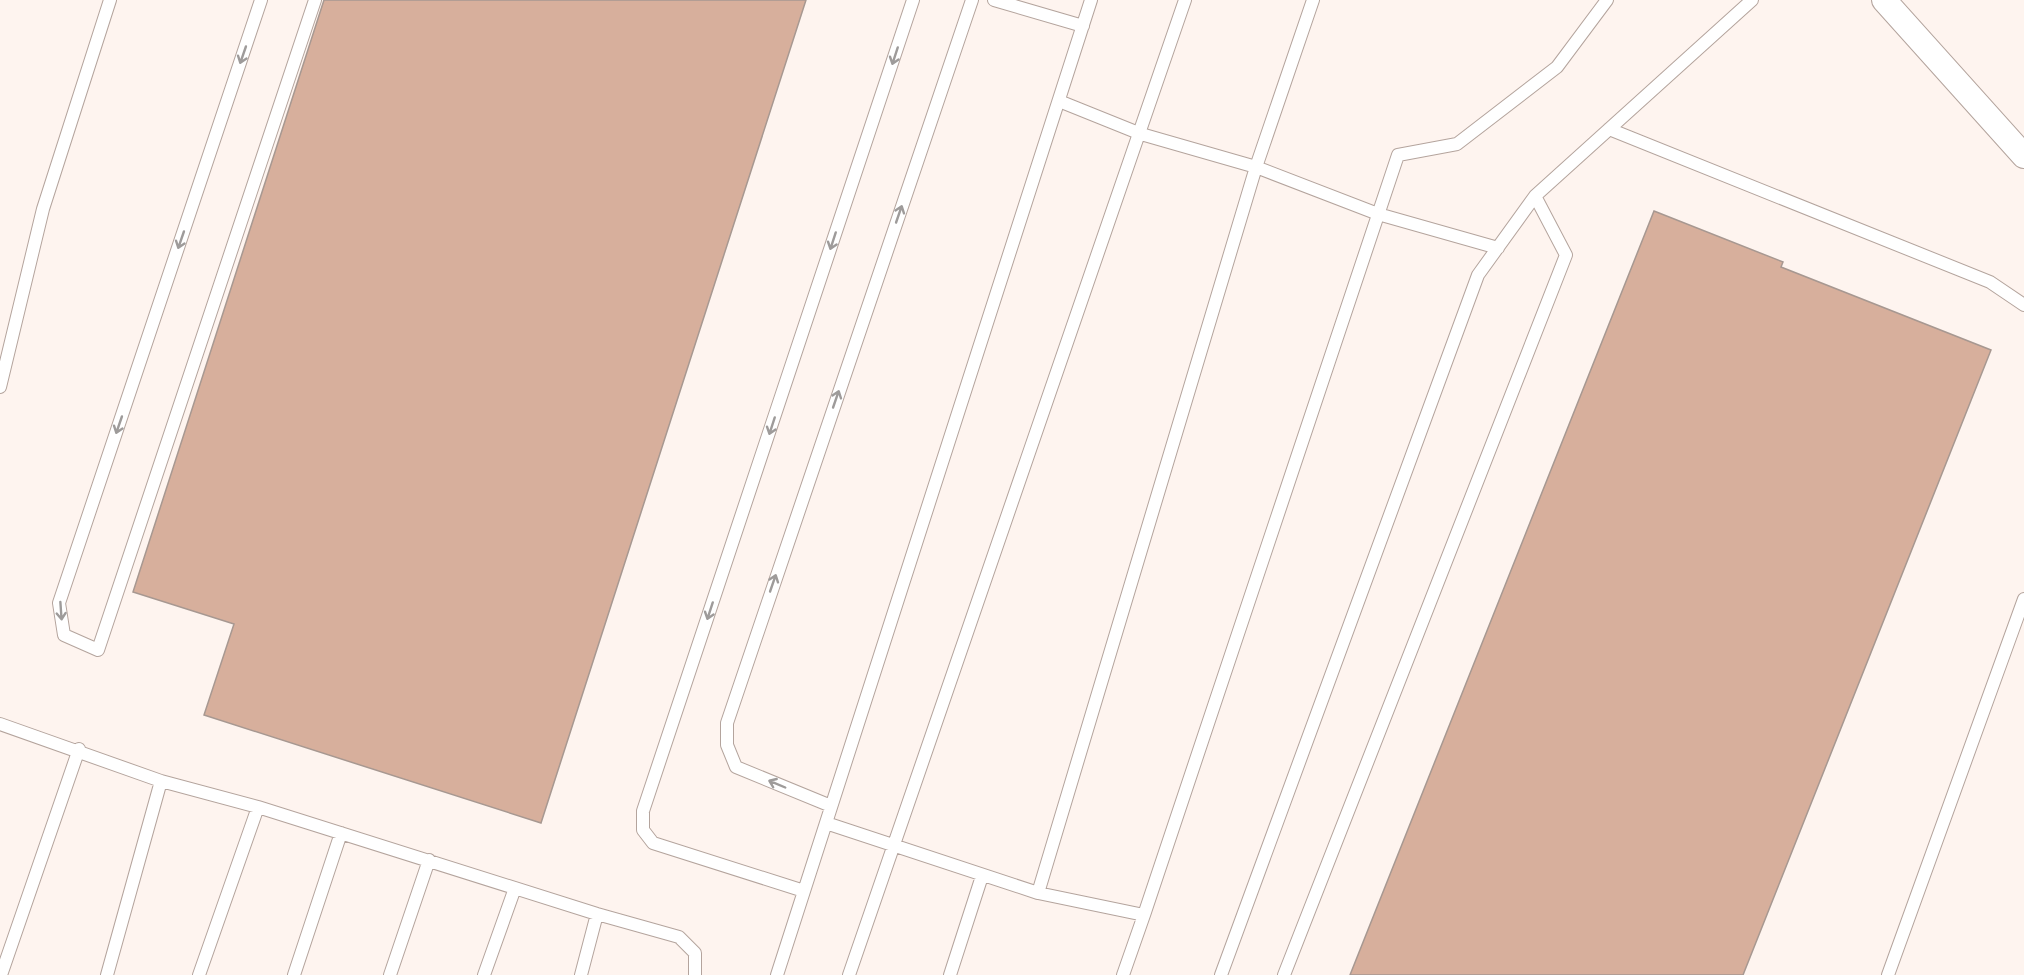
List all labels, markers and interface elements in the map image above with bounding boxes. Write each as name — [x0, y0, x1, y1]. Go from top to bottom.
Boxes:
one-way arrow — [236, 46, 247, 64]
one-way arrow — [888, 46, 899, 64]
one-way arrow — [894, 205, 905, 224]
one-way arrow — [175, 230, 186, 249]
one-way arrow — [827, 231, 838, 250]
one-way arrow — [832, 390, 843, 409]
one-way arrow — [113, 415, 124, 434]
one-way arrow — [765, 416, 776, 435]
one-way arrow — [769, 574, 780, 593]
one-way arrow — [56, 600, 67, 620]
one-way arrow — [704, 601, 715, 620]
one-way arrow — [768, 778, 787, 789]

